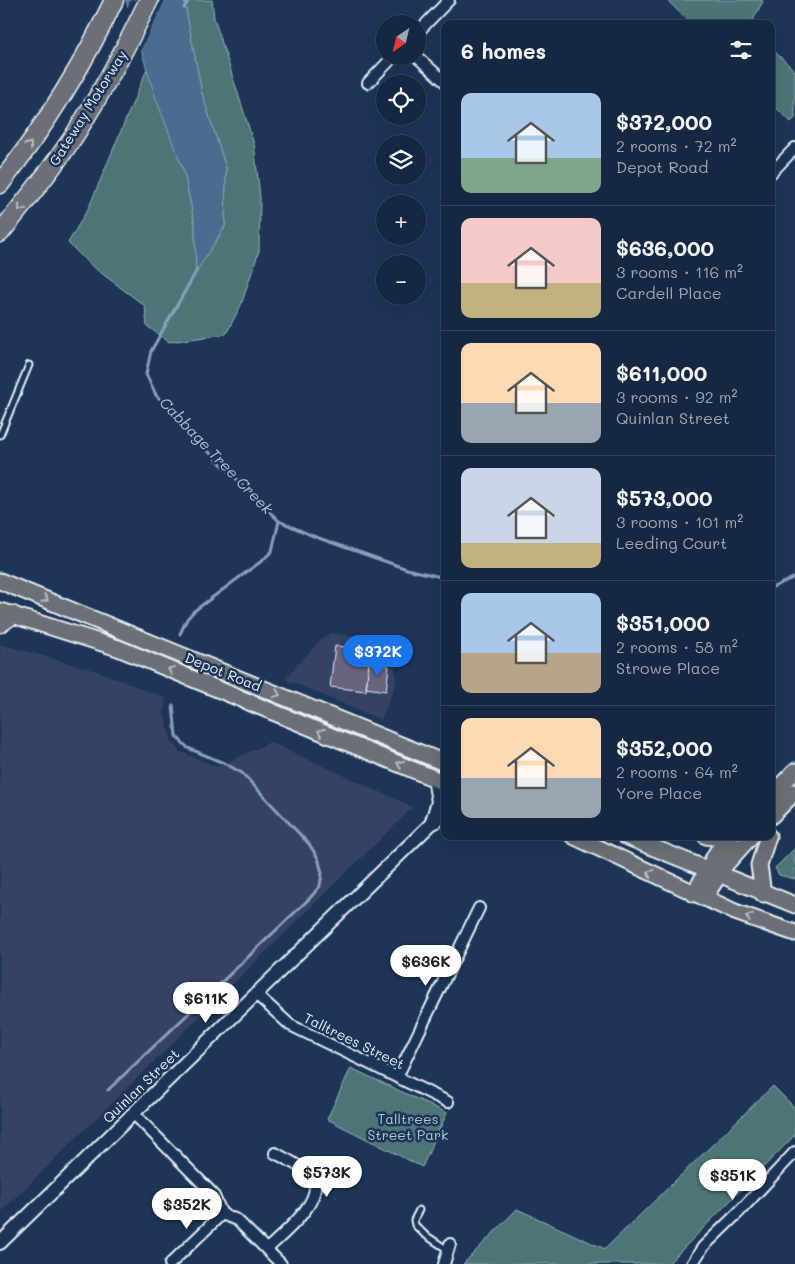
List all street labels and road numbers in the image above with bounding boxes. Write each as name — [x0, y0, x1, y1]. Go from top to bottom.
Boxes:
street label: Gateway Motorway — [44, 46, 131, 169]
street label: Depot Road — [182, 648, 264, 696]
street label: Talltrees Street — [301, 1008, 408, 1073]
street label: Quinlan Street — [98, 1044, 183, 1127]

